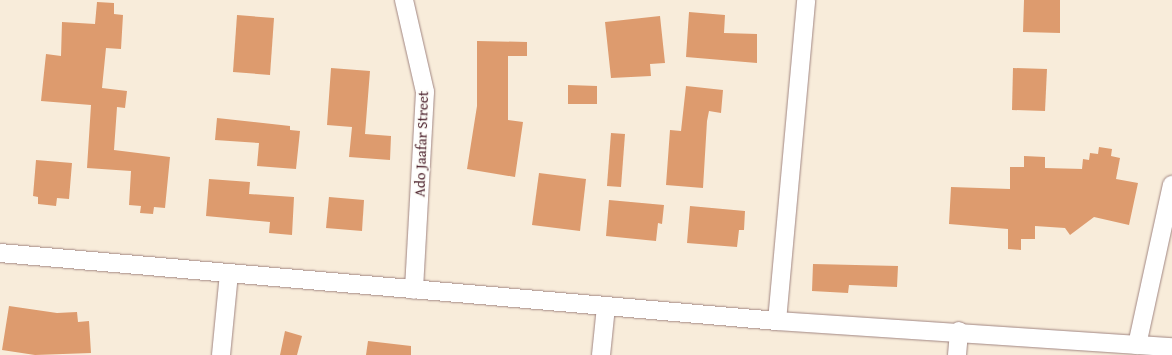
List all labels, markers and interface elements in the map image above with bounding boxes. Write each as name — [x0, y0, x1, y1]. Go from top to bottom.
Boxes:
street label: Ado Jaafar Street — [410, 91, 432, 197]

